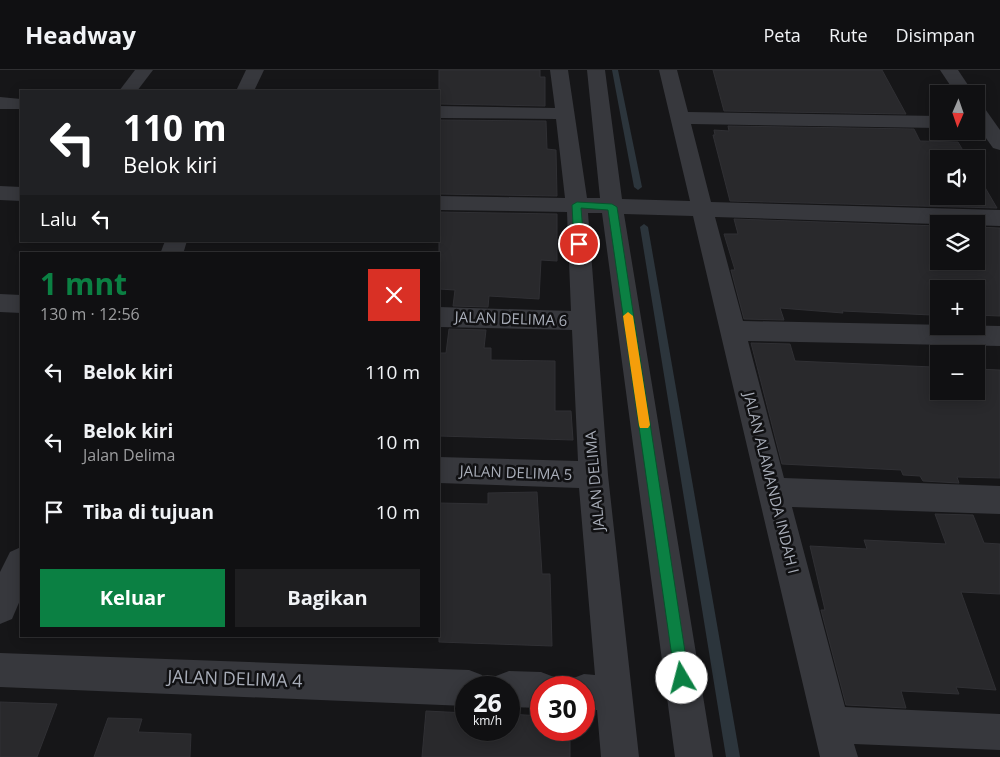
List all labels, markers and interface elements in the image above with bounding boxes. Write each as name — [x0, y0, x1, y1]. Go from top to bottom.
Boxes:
text: Headway — [25, 18, 136, 51]
text: Peta — [764, 23, 801, 47]
text: Rute — [829, 23, 868, 47]
text: Disimpan — [896, 23, 975, 47]
north arrow — [930, 85, 985, 140]
map controls — [930, 85, 985, 400]
text: 110 m — [123, 104, 227, 151]
icon: left — [40, 110, 105, 175]
text: Belok kiri — [123, 149, 217, 179]
button: sound — [930, 150, 985, 205]
icon: left — [87, 205, 115, 233]
text: Lalu — [40, 206, 77, 232]
button: layers — [930, 215, 985, 270]
pin — [558, 223, 600, 265]
icon: arrive — [565, 230, 593, 258]
text: 1 mnt — [40, 263, 127, 304]
button: close — [368, 269, 420, 321]
button: + — [930, 280, 985, 335]
text: 130 m · 12:56 — [40, 303, 140, 325]
street label: JALAN DELIMA 6 — [452, 306, 568, 330]
button: − — [930, 345, 985, 400]
icon: left — [40, 358, 68, 386]
text: Belok kiri — [83, 359, 173, 385]
text: 110 m — [365, 359, 420, 385]
street label: JALAN ALAMANDA INDAH I — [739, 388, 804, 576]
text: Belok kiri — [83, 418, 173, 444]
icon: left — [40, 428, 68, 456]
text: 10 m — [376, 429, 420, 455]
street label: JALAN DELIMA — [580, 430, 609, 534]
text: Jalan Delima — [83, 444, 175, 466]
street label: JALAN DELIMA 5 — [457, 460, 573, 484]
icon: arrive — [40, 498, 68, 526]
text: Tiba di tujuan — [83, 499, 214, 525]
text: 10 m — [376, 499, 420, 525]
button: Keluar — [40, 569, 225, 627]
button: Bagikan — [235, 569, 420, 627]
position arrow — [655, 651, 707, 703]
street label: JALAN DELIMA 4 — [165, 664, 303, 692]
speed limit sign: 30 — [530, 676, 595, 741]
text: 26 — [473, 685, 502, 719]
text: km/h — [473, 712, 502, 729]

